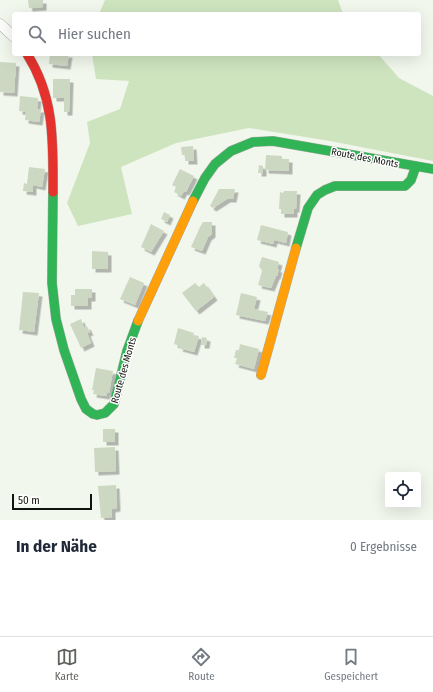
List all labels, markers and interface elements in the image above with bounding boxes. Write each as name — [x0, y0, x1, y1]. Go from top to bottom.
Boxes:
search box — [12, 12, 421, 56]
icon: search — [26, 23, 48, 45]
text: Hier suchen — [58, 25, 131, 43]
street label: Route des Monts — [330, 146, 399, 170]
street label: Route des Monts — [109, 336, 139, 405]
map controls — [385, 472, 421, 508]
button: locate — [385, 472, 421, 508]
scale bar — [12, 492, 92, 511]
text: 50 m — [18, 494, 40, 507]
text: In der Nähe — [16, 536, 97, 557]
text: 0 Ergebnisse — [350, 539, 417, 554]
tab: Karte — [55, 646, 79, 683]
tab: Route — [188, 646, 215, 683]
tab: Gespeichert — [324, 646, 378, 683]

